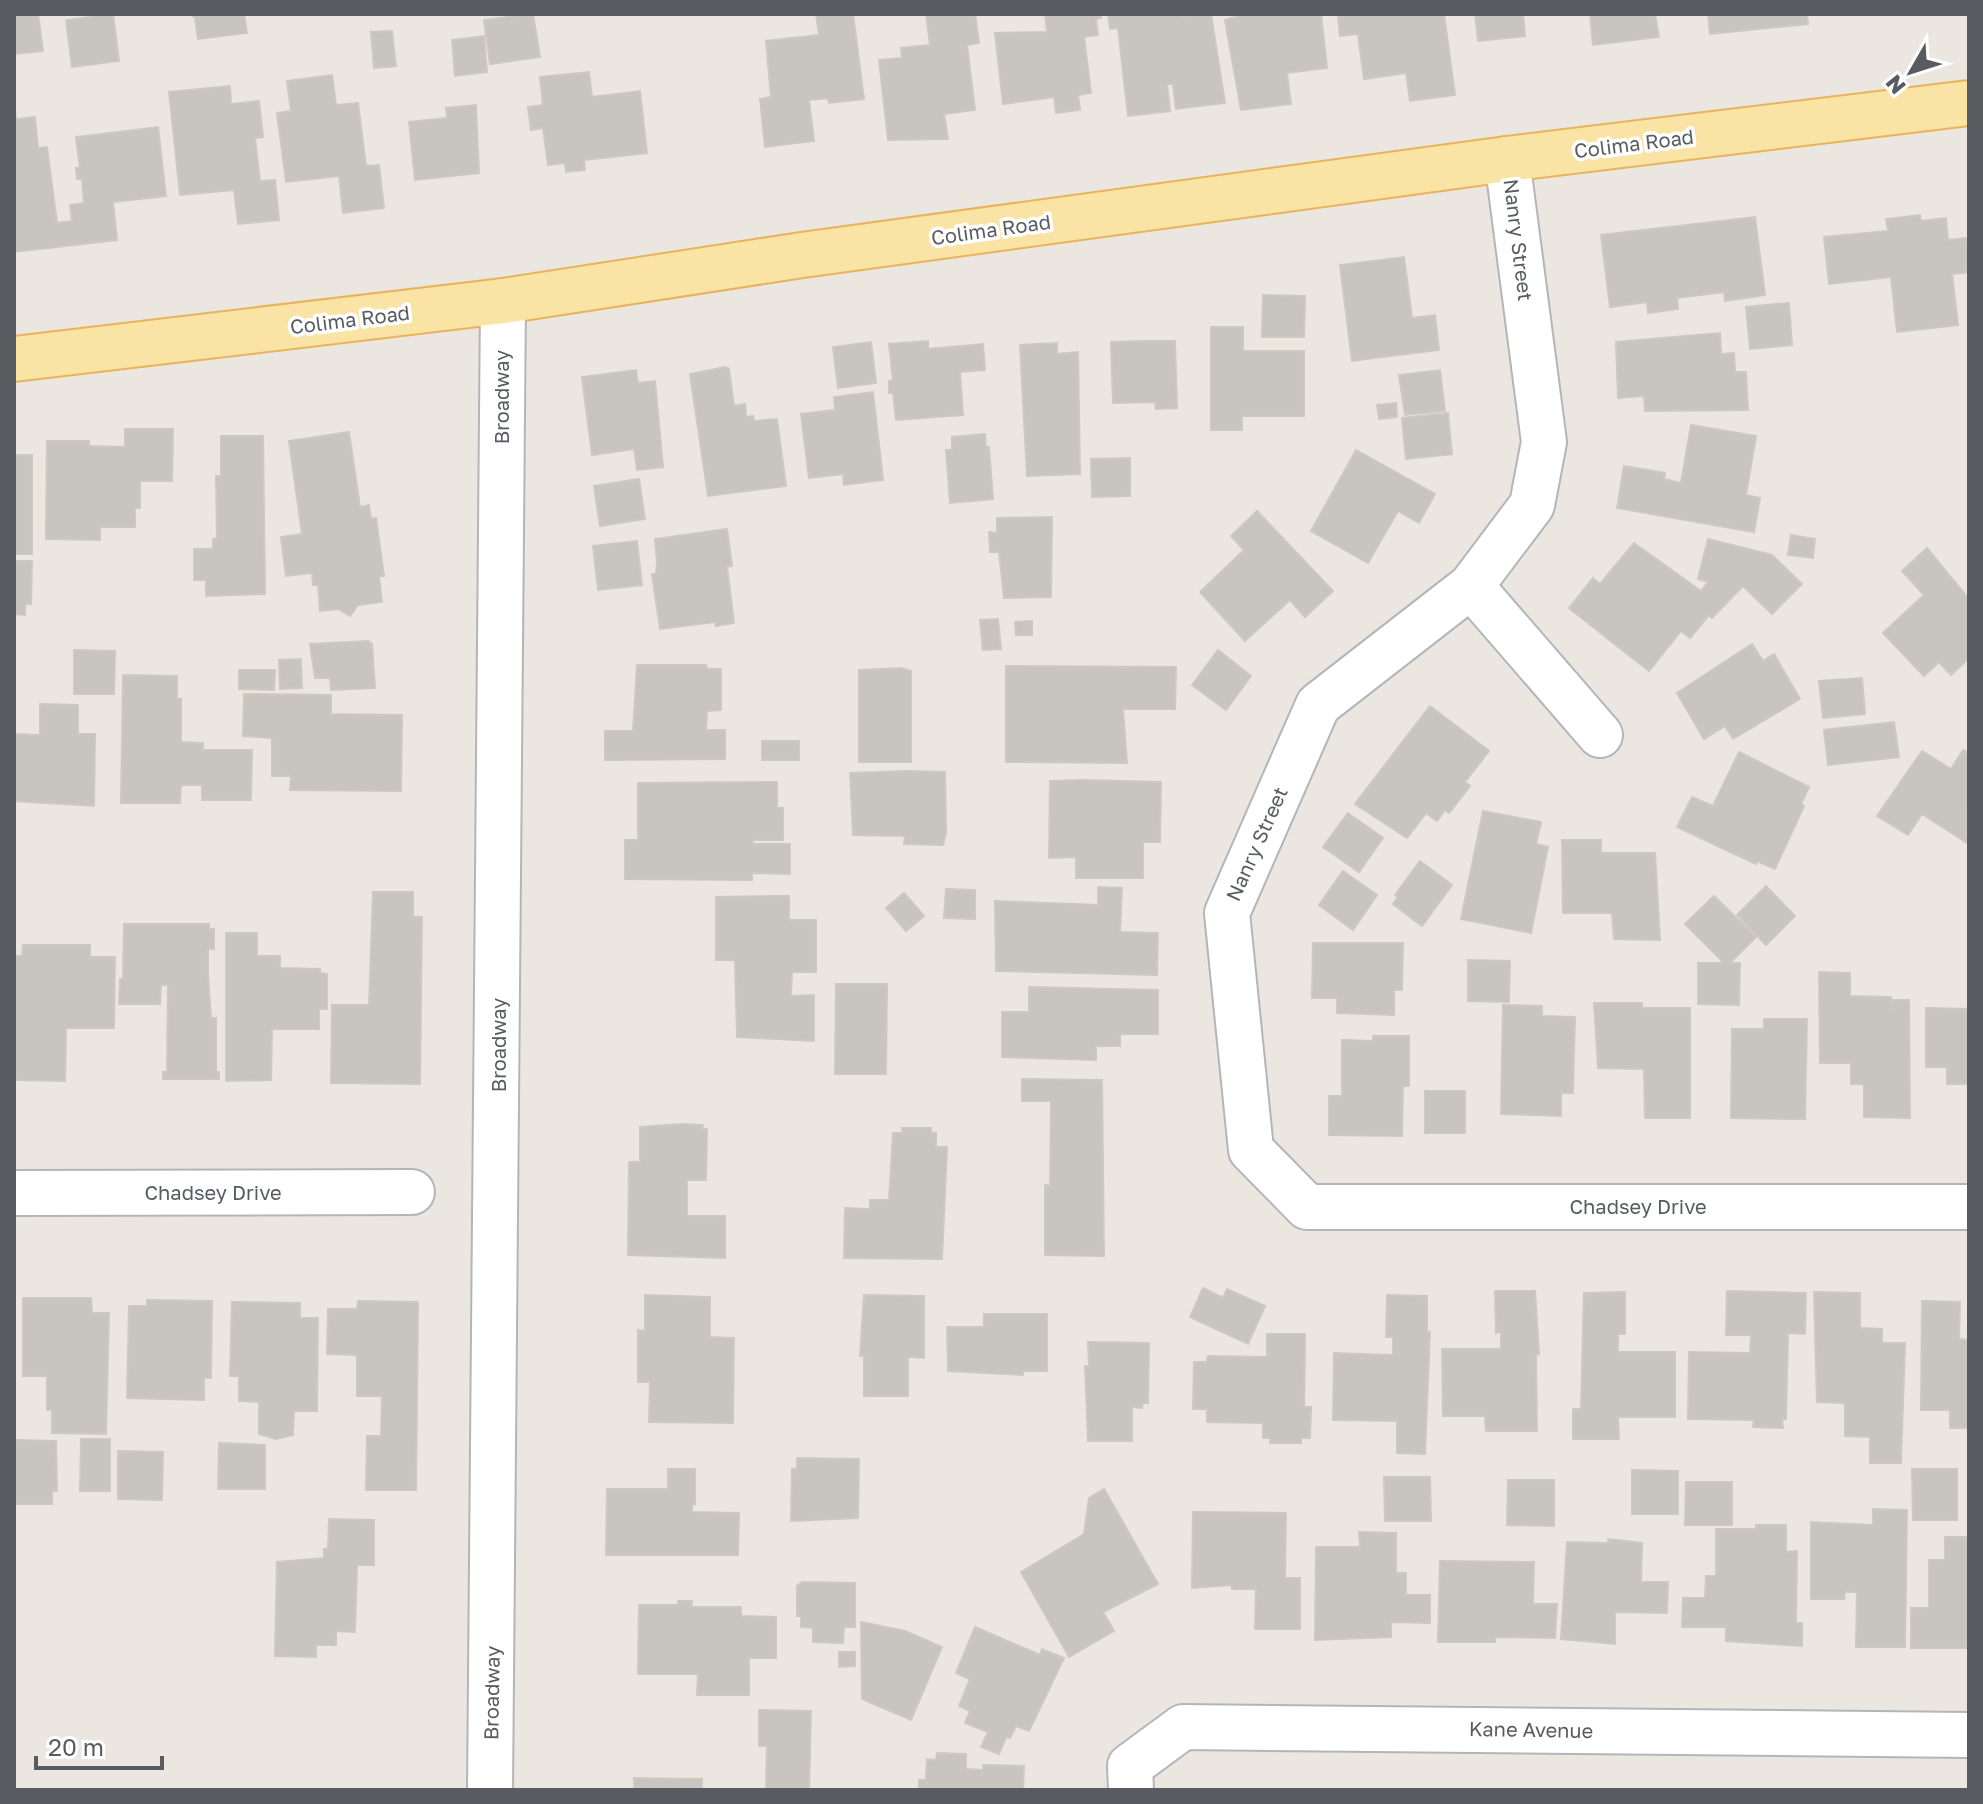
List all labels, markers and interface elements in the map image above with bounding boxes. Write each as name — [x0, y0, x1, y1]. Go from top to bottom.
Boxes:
north arrow — [1871, 32, 1951, 112]
text: N — [1879, 70, 1911, 100]
street label: Colima Road — [1573, 124, 1695, 162]
street label: Nanry Street — [1500, 178, 1538, 302]
street label: Colima Road — [930, 209, 1052, 249]
street label: Colima Road — [289, 300, 411, 338]
street label: Broadway — [489, 350, 513, 444]
street label: Nanry Street — [1220, 783, 1292, 904]
street label: Broadway — [486, 998, 510, 1092]
street label: Chadsey Drive — [144, 1180, 282, 1204]
street label: Chadsey Drive — [1569, 1194, 1707, 1218]
street label: Broadway — [478, 1646, 504, 1740]
street label: Kane Avenue — [1469, 1716, 1593, 1742]
scale bar — [36, 1720, 162, 1770]
text: 20 m — [48, 1732, 104, 1761]

